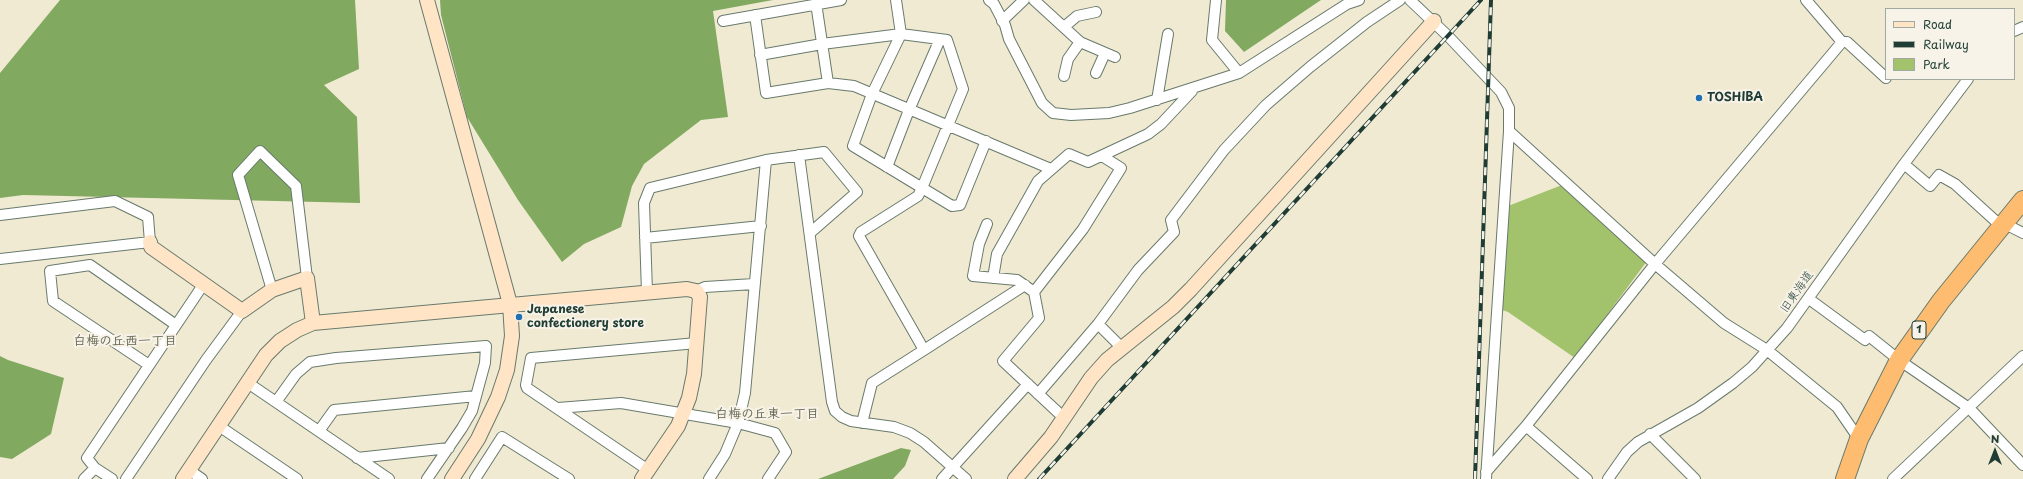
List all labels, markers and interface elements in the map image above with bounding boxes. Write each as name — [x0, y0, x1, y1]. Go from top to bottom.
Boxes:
legend — [1885, 8, 2015, 80]
text: Road — [1923, 15, 1952, 33]
text: Railway — [1923, 35, 1969, 53]
text: Park — [1923, 55, 1950, 73]
place label: TOSHIBA — [1707, 91, 1763, 105]
marker: TOSHIBA — [1694, 93, 1704, 103]
street label: 旧東海道 — [1777, 268, 1817, 316]
place label: Japanese confectionery store — [527, 303, 644, 331]
marker: Japanese confectionery store — [514, 312, 524, 322]
road number: 1 — [1912, 321, 1926, 339]
district label: 白梅の丘西一丁目 — [73, 333, 177, 349]
district label: 白梅の丘東一丁目 — [715, 406, 819, 422]
text: N — [1991, 430, 1999, 447]
north arrow — [1975, 431, 2015, 471]

